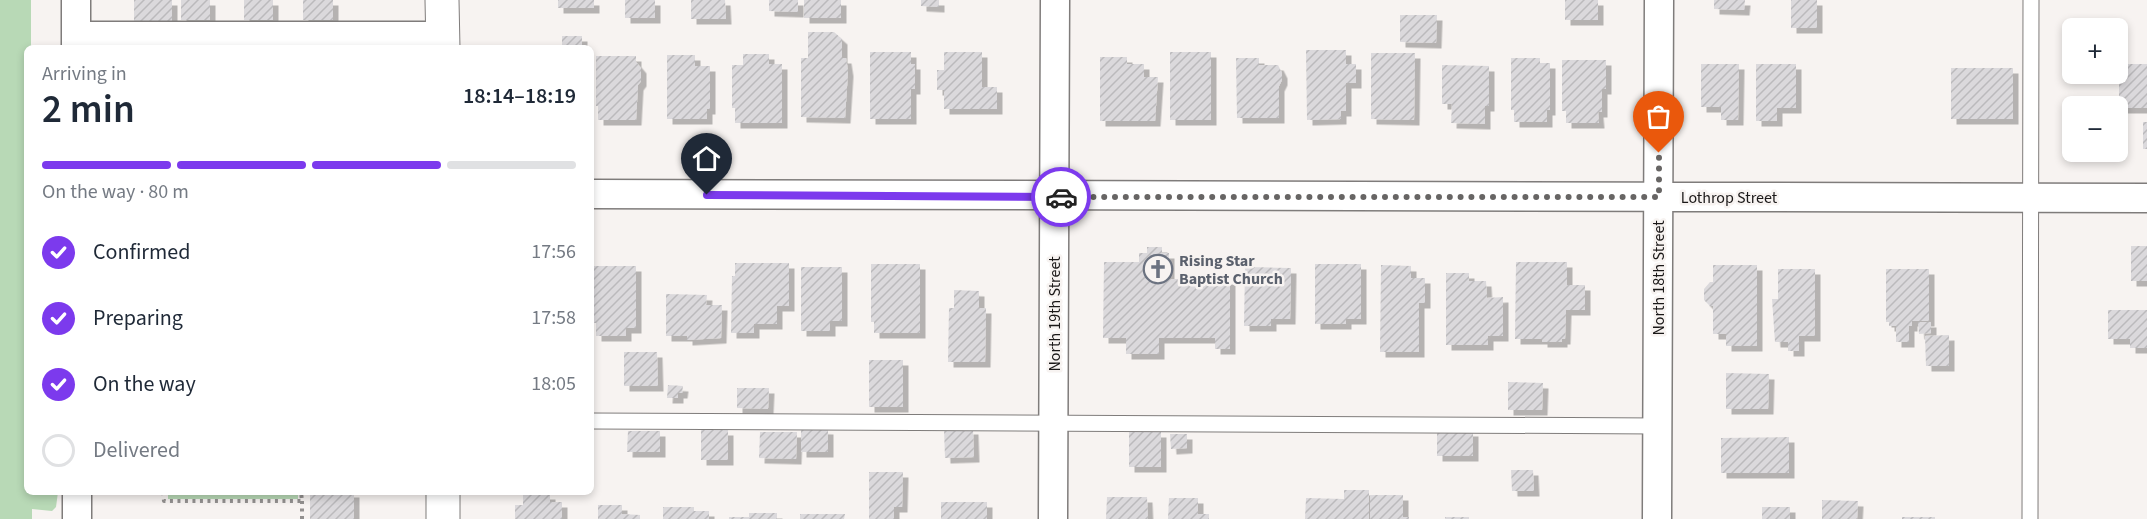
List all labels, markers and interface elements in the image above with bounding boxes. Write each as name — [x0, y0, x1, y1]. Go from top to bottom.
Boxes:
map controls — [2062, 18, 2128, 162]
button: + — [2062, 18, 2128, 84]
text: Arriving in — [42, 60, 127, 88]
text: 18:14–18:19 — [463, 80, 576, 112]
text: 2 min — [42, 82, 135, 138]
pin — [1633, 91, 1684, 153]
button: − — [2062, 96, 2128, 162]
icon: bag — [1642, 100, 1675, 133]
pin — [681, 133, 732, 195]
icon: home — [690, 142, 723, 175]
courier — [1031, 167, 1091, 227]
text: On the way · 80 m — [42, 178, 189, 206]
icon: car — [1045, 181, 1078, 214]
street label: Lothrop Street — [1681, 187, 1778, 209]
street label: North 18th Street — [1648, 220, 1670, 336]
icon: check — [42, 236, 75, 269]
text: Confirmed — [93, 236, 190, 268]
text: 17:56 — [531, 238, 576, 266]
place label: Rising Star Baptist Church — [1179, 250, 1283, 290]
church icon: Rising Star Baptist Church — [1142, 253, 1174, 285]
street label: North 19th Street — [1044, 256, 1066, 372]
icon: check — [42, 302, 75, 335]
text: Preparing — [93, 302, 183, 334]
text: 17:58 — [531, 304, 576, 332]
icon: check — [42, 368, 75, 401]
text: On the way — [93, 368, 196, 400]
text: 18:05 — [531, 370, 576, 398]
text: Delivered — [93, 434, 180, 466]

